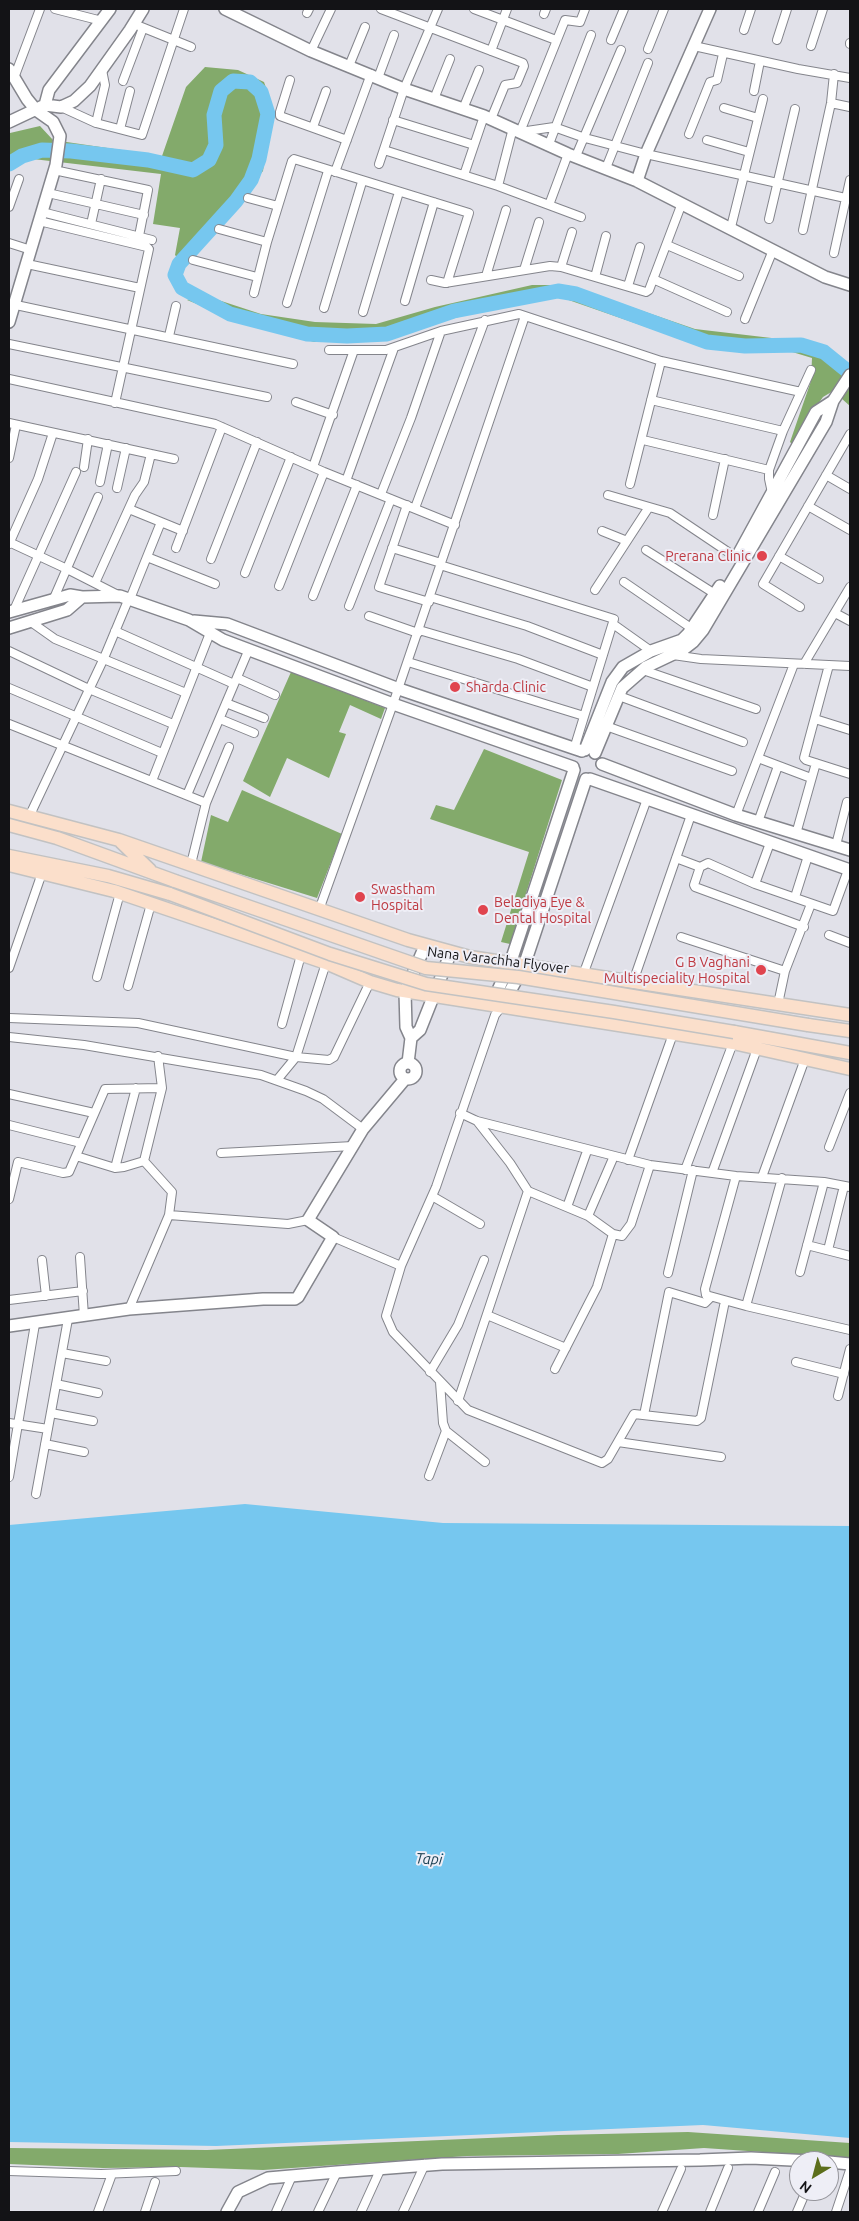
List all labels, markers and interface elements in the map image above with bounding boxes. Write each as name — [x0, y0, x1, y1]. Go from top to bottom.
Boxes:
place label: Prerana Clinic — [665, 548, 751, 564]
marker: Prerana Clinic — [755, 549, 769, 563]
place label: Sharda Clinic — [466, 679, 546, 695]
marker: Sharda Clinic — [448, 680, 462, 694]
place label: Swastham Hospital — [371, 881, 435, 914]
marker: Swastham Hospital — [353, 890, 367, 904]
place label: Beladiya Eye & Dental Hospital — [494, 894, 591, 926]
marker: Beladiya Eye & Dental Hospital — [476, 903, 490, 917]
street label: Nana Varachha Flyover — [426, 943, 570, 977]
place label: G B Vaghani Multispeciality Hospital — [604, 954, 750, 986]
marker: G B Vaghani Multispeciality Hospital — [754, 963, 768, 977]
water label: Tapi — [415, 1849, 443, 1869]
north arrow — [789, 2151, 839, 2201]
text: N — [797, 2178, 815, 2197]

